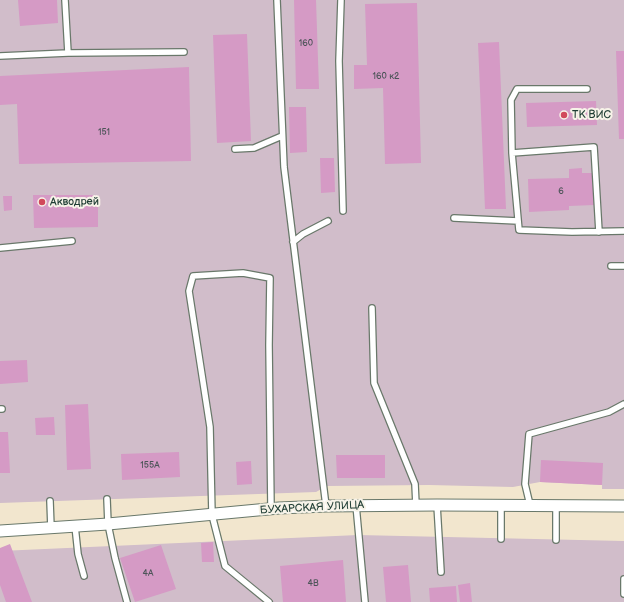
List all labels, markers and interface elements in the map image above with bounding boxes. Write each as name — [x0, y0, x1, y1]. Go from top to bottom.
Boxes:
house number: 160 — [299, 39, 313, 49]
house number: 160 к2 — [373, 72, 399, 82]
place label: ТК ВИС — [572, 108, 611, 122]
marker: ТК ВИС — [559, 110, 569, 120]
house number: 151 — [98, 128, 110, 138]
house number: 6 — [558, 187, 564, 197]
place label: Акводрей — [50, 195, 99, 209]
marker: Акводрей — [37, 197, 47, 207]
house number: 155А — [140, 461, 160, 471]
street label: БУХАРСКАЯ УЛИЦА — [260, 499, 364, 517]
house number: 4А — [143, 569, 153, 579]
house number: 4В — [307, 579, 319, 589]

